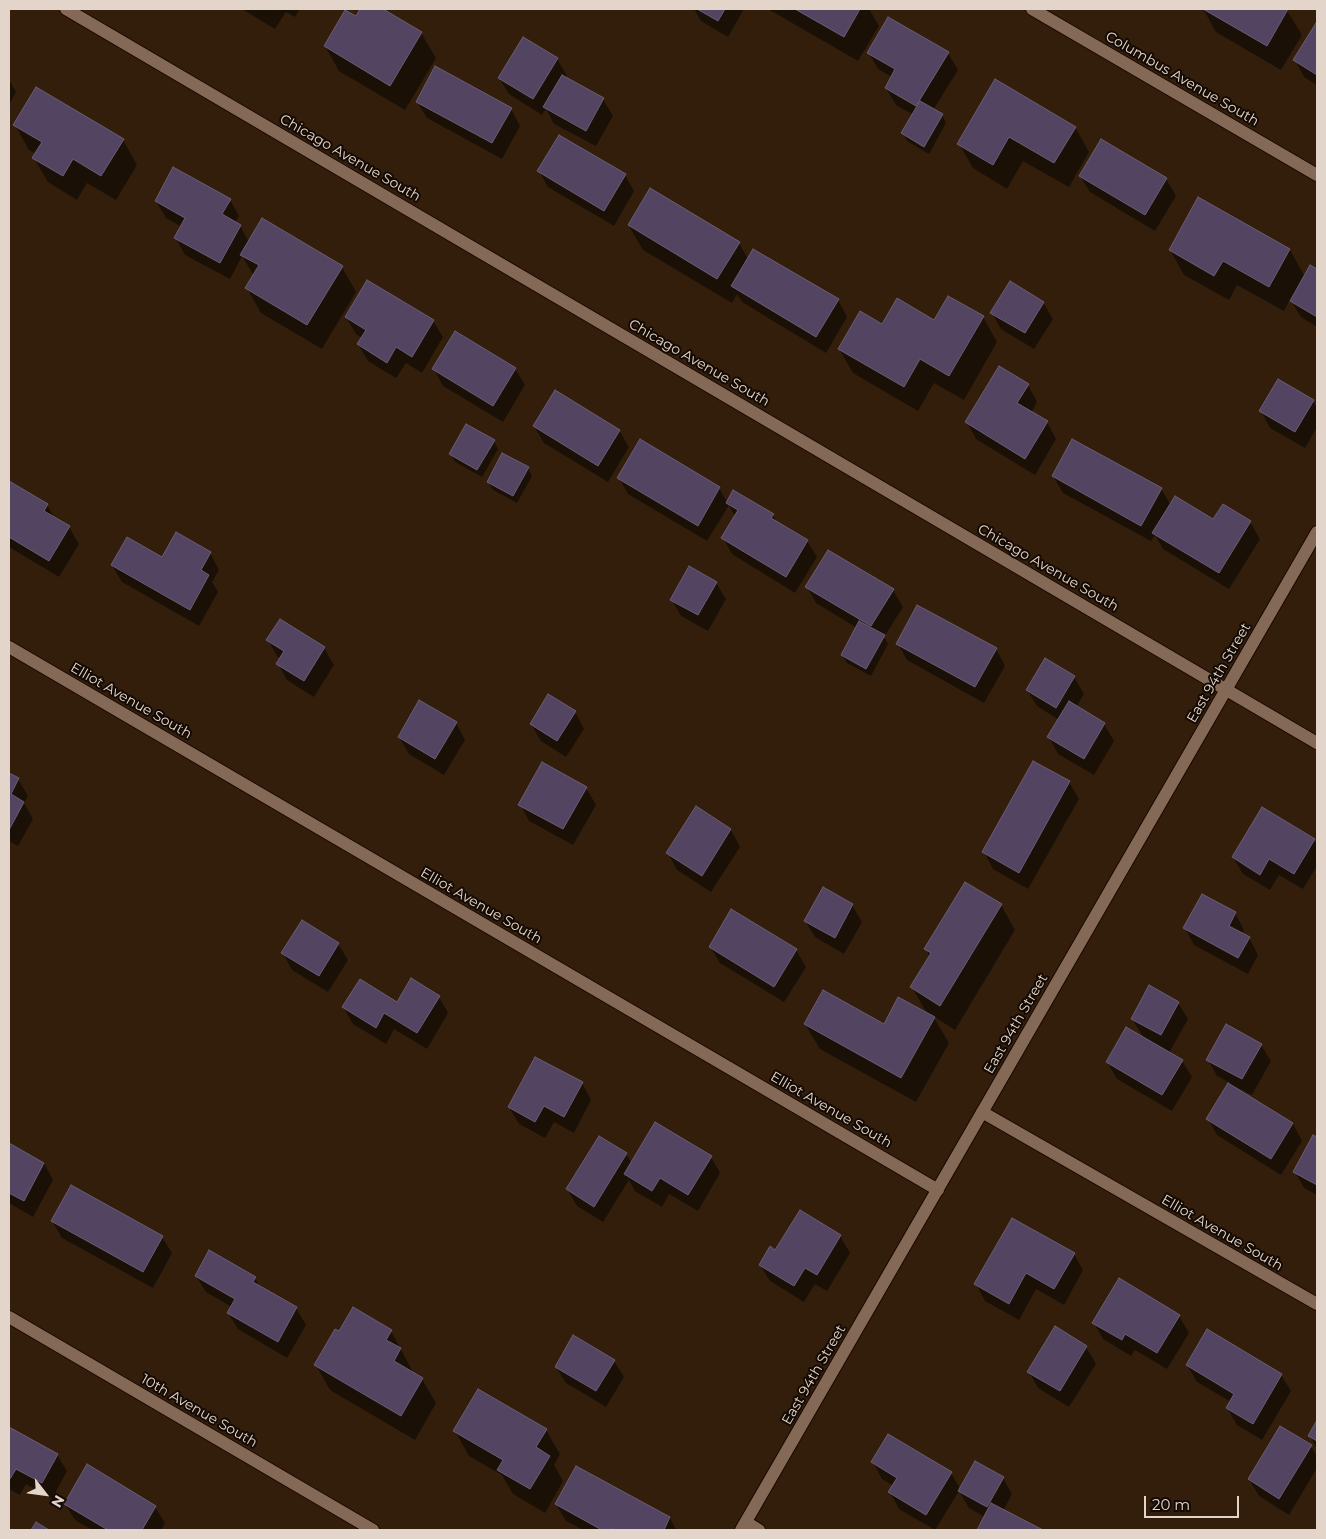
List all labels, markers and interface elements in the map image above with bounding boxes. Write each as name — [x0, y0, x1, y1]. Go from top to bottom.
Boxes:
street label: Columbus Avenue South — [1102, 28, 1262, 130]
street label: Chicago Avenue South — [277, 111, 423, 205]
street label: Chicago Avenue South — [626, 316, 772, 410]
street label: Chicago Avenue South — [975, 521, 1121, 615]
street label: East 94th Street — [1184, 620, 1254, 726]
street label: Elliot Avenue South — [67, 659, 195, 743]
street label: Elliot Avenue South — [417, 864, 545, 948]
street label: East 94th Street — [981, 971, 1051, 1077]
street label: Elliot Avenue South — [767, 1068, 895, 1152]
street label: Elliot Avenue South — [1158, 1191, 1286, 1275]
street label: East 94th Street — [779, 1322, 849, 1428]
street label: 10th Avenue South — [138, 1371, 260, 1451]
north arrow — [20, 1469, 70, 1519]
scale bar — [1146, 1486, 1241, 1518]
text: N — [47, 1492, 69, 1511]
text: 20 m — [1152, 1495, 1190, 1514]

